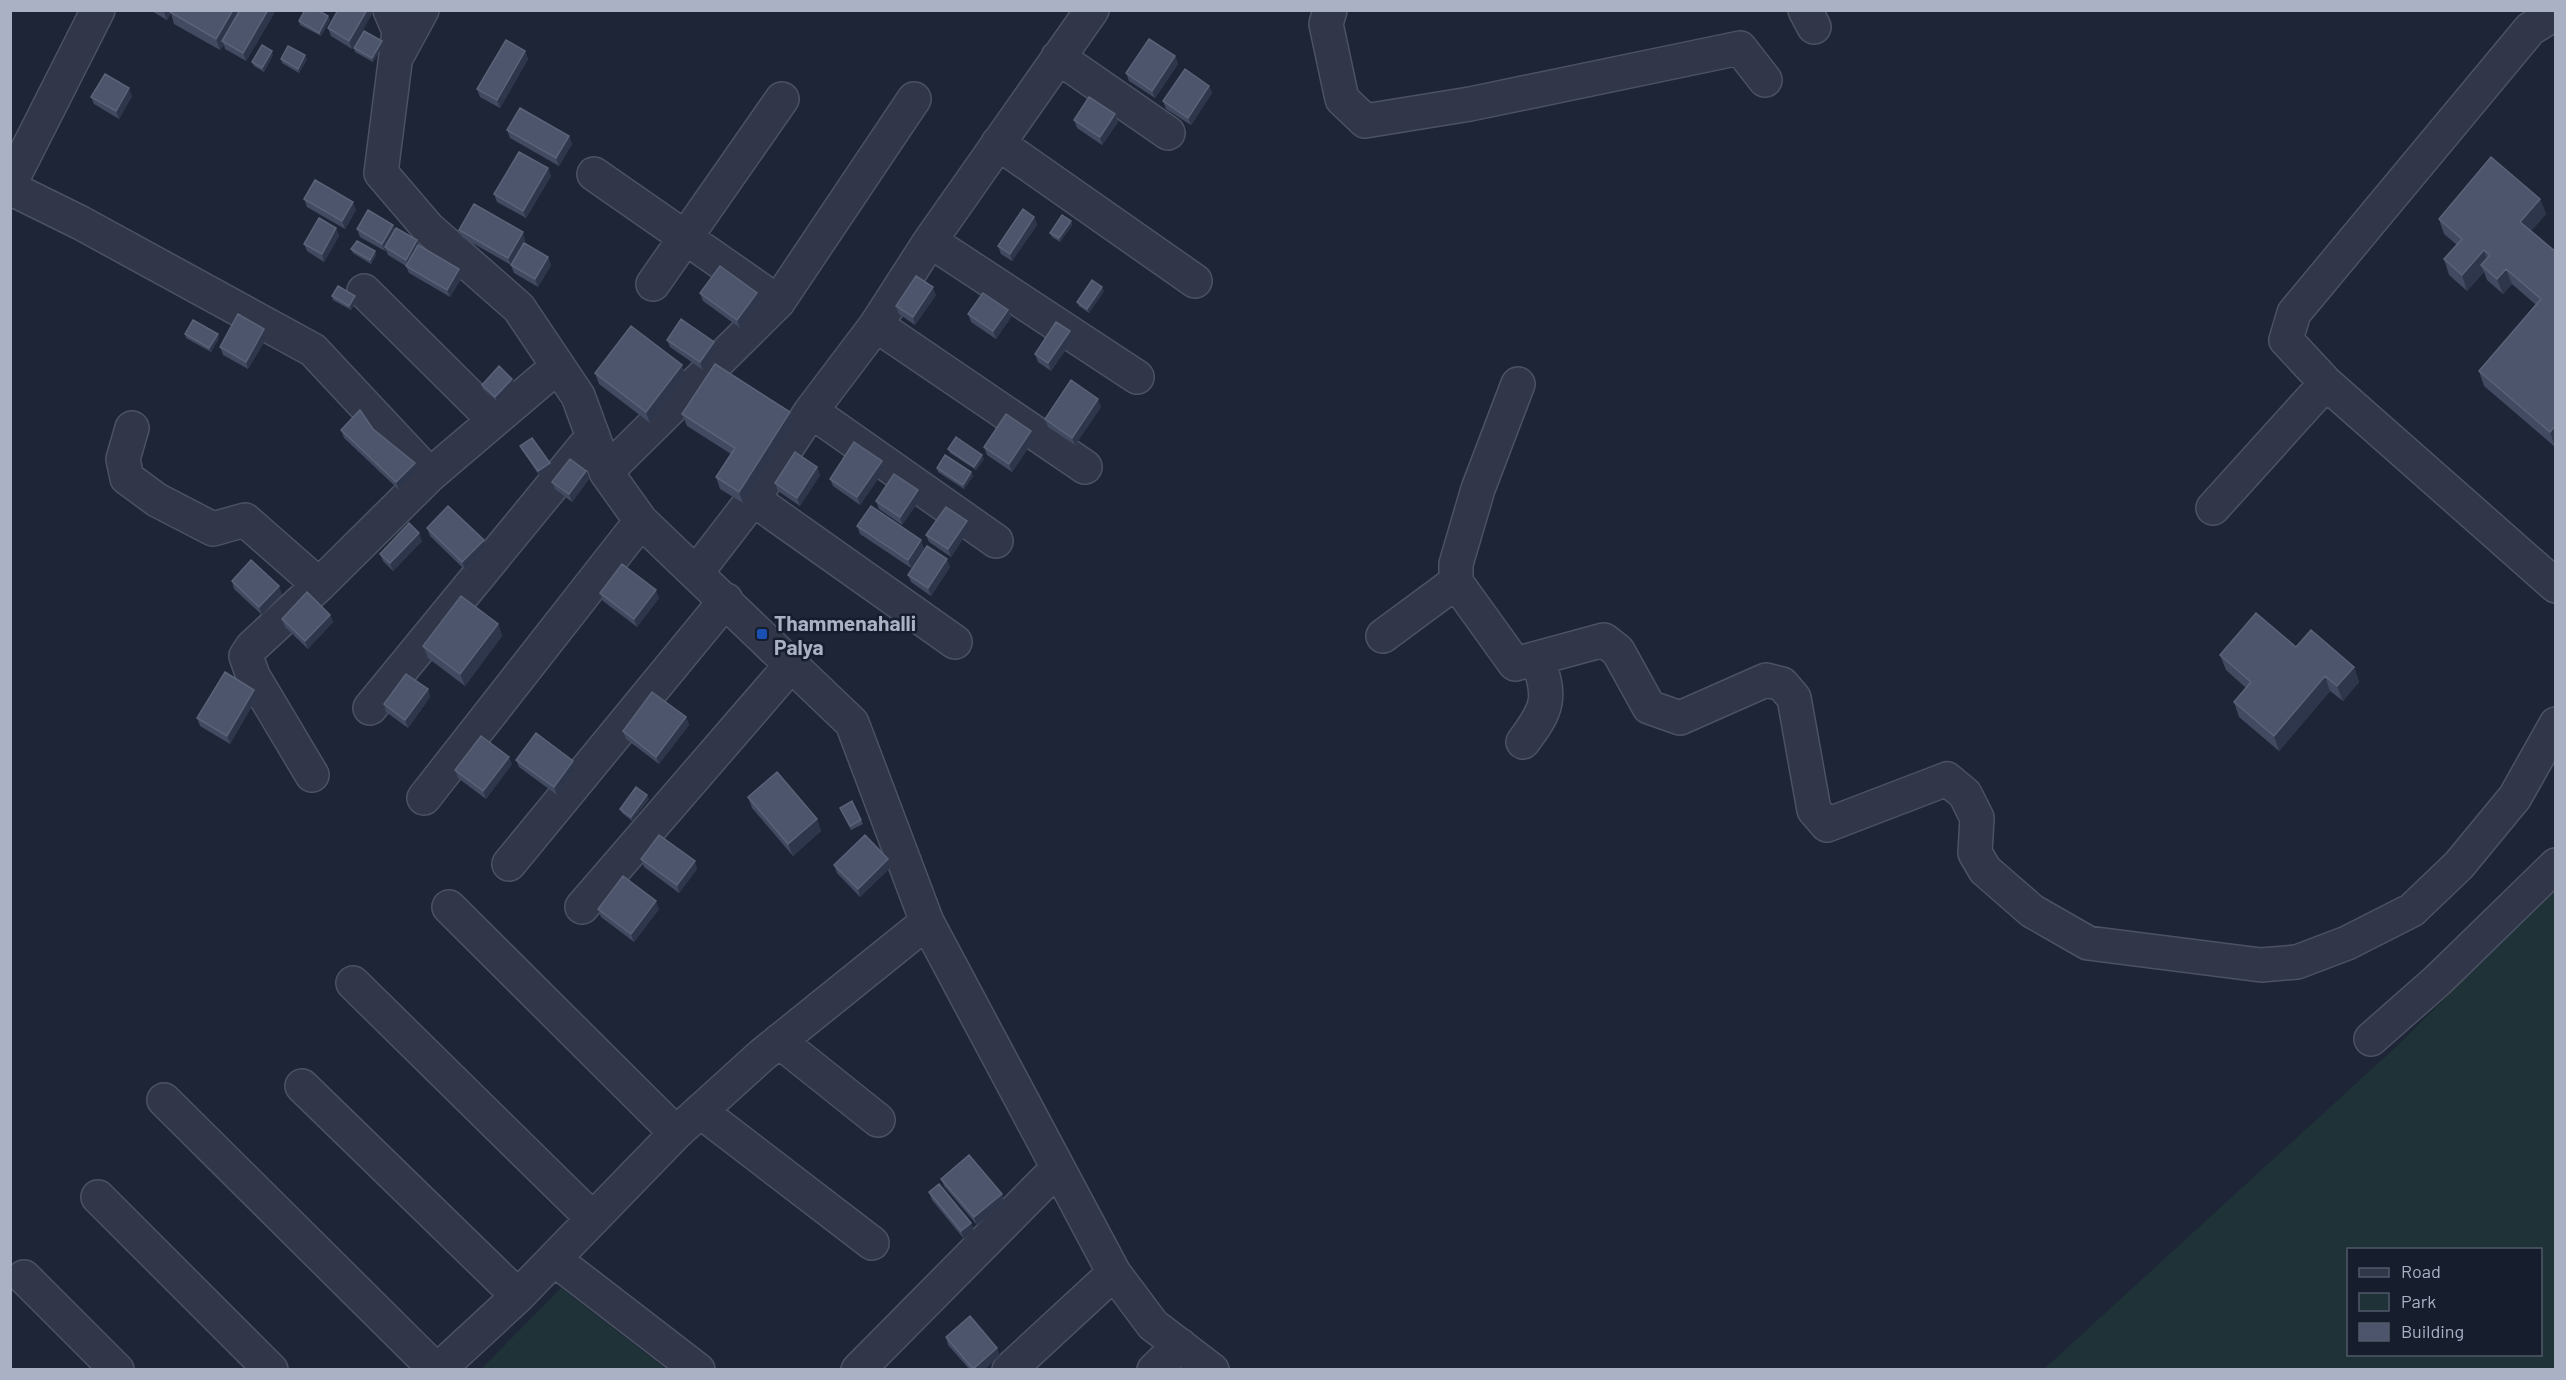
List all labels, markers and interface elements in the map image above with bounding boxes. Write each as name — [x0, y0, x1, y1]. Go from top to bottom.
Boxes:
place label: Thammenahalli Palya — [774, 610, 916, 659]
marker: Thammenahalli Palya — [755, 627, 769, 641]
legend — [2347, 1248, 2542, 1356]
text: Road — [2401, 1260, 2441, 1282]
text: Park — [2401, 1290, 2436, 1312]
text: Building — [2401, 1320, 2464, 1342]

